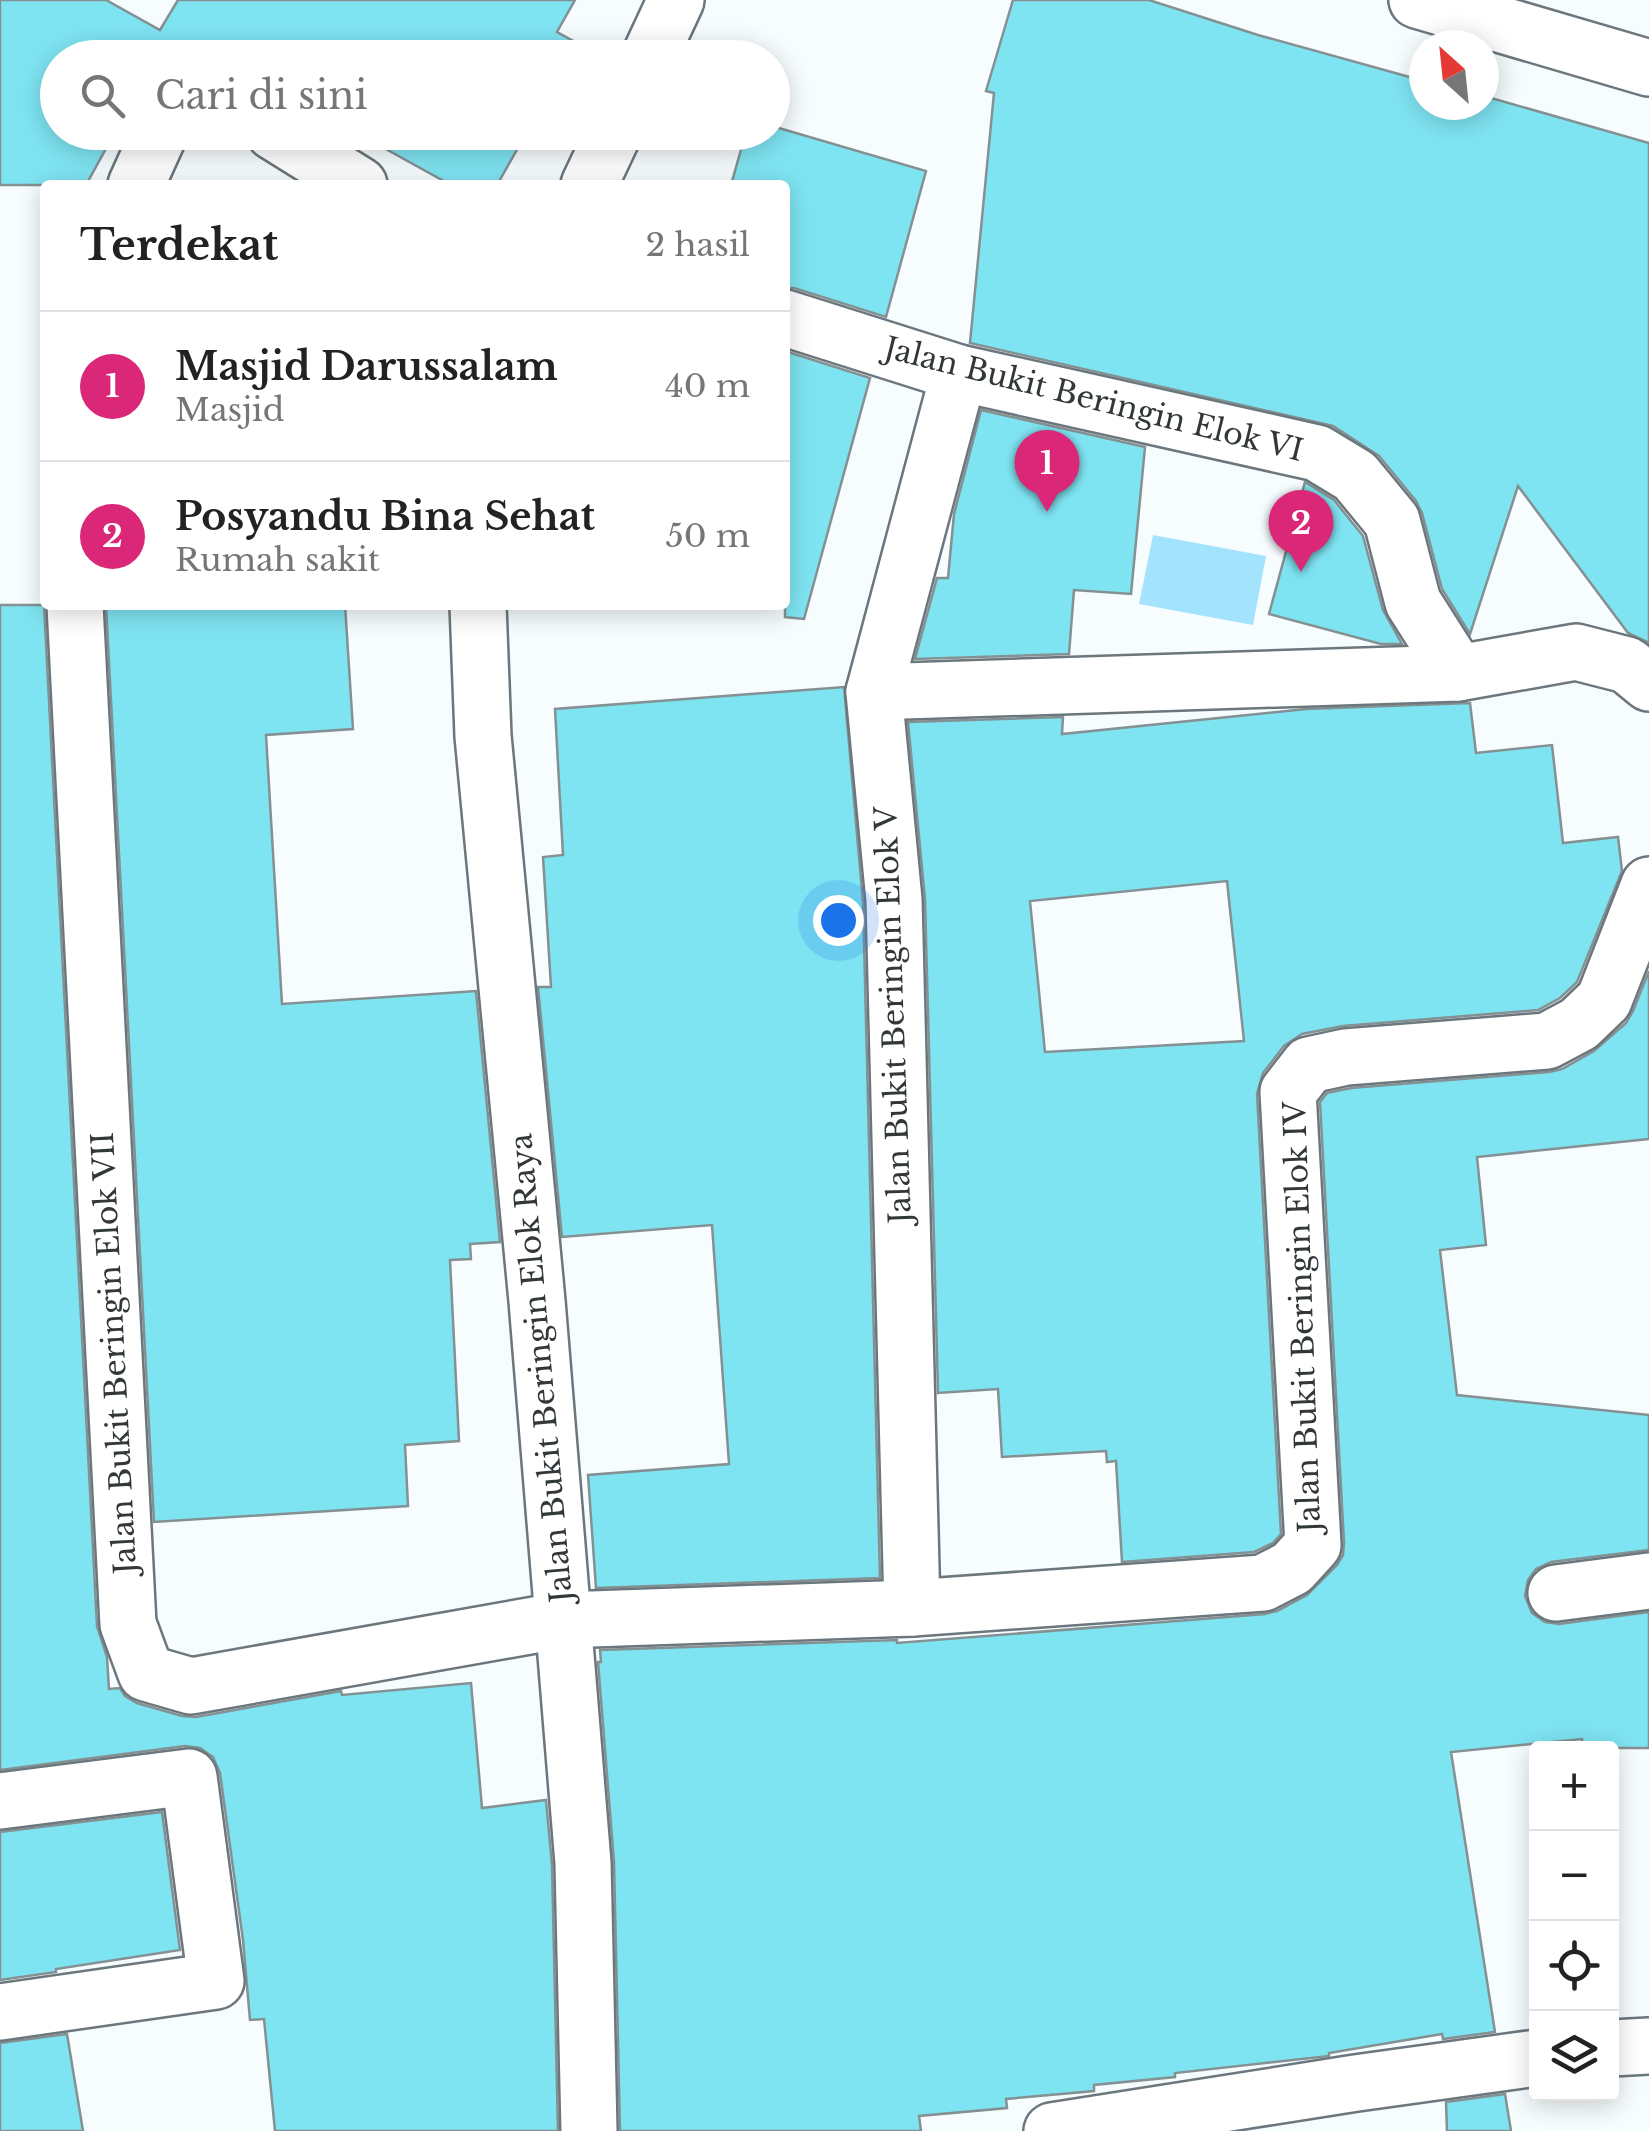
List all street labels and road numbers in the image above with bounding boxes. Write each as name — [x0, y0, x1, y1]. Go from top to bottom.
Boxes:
street label: Jalan Bukit Beringin Elok VI — [877, 328, 1307, 469]
street label: Jalan Bukit Beringin Elok V — [867, 805, 919, 1228]
street label: Jalan Bukit Beringin Elok IV — [1276, 1100, 1328, 1537]
street label: Jalan Bukit Beringin Elok VII — [84, 1131, 144, 1579]
street label: Jalan Bukit Beringin Elok Raya — [502, 1132, 580, 1608]

